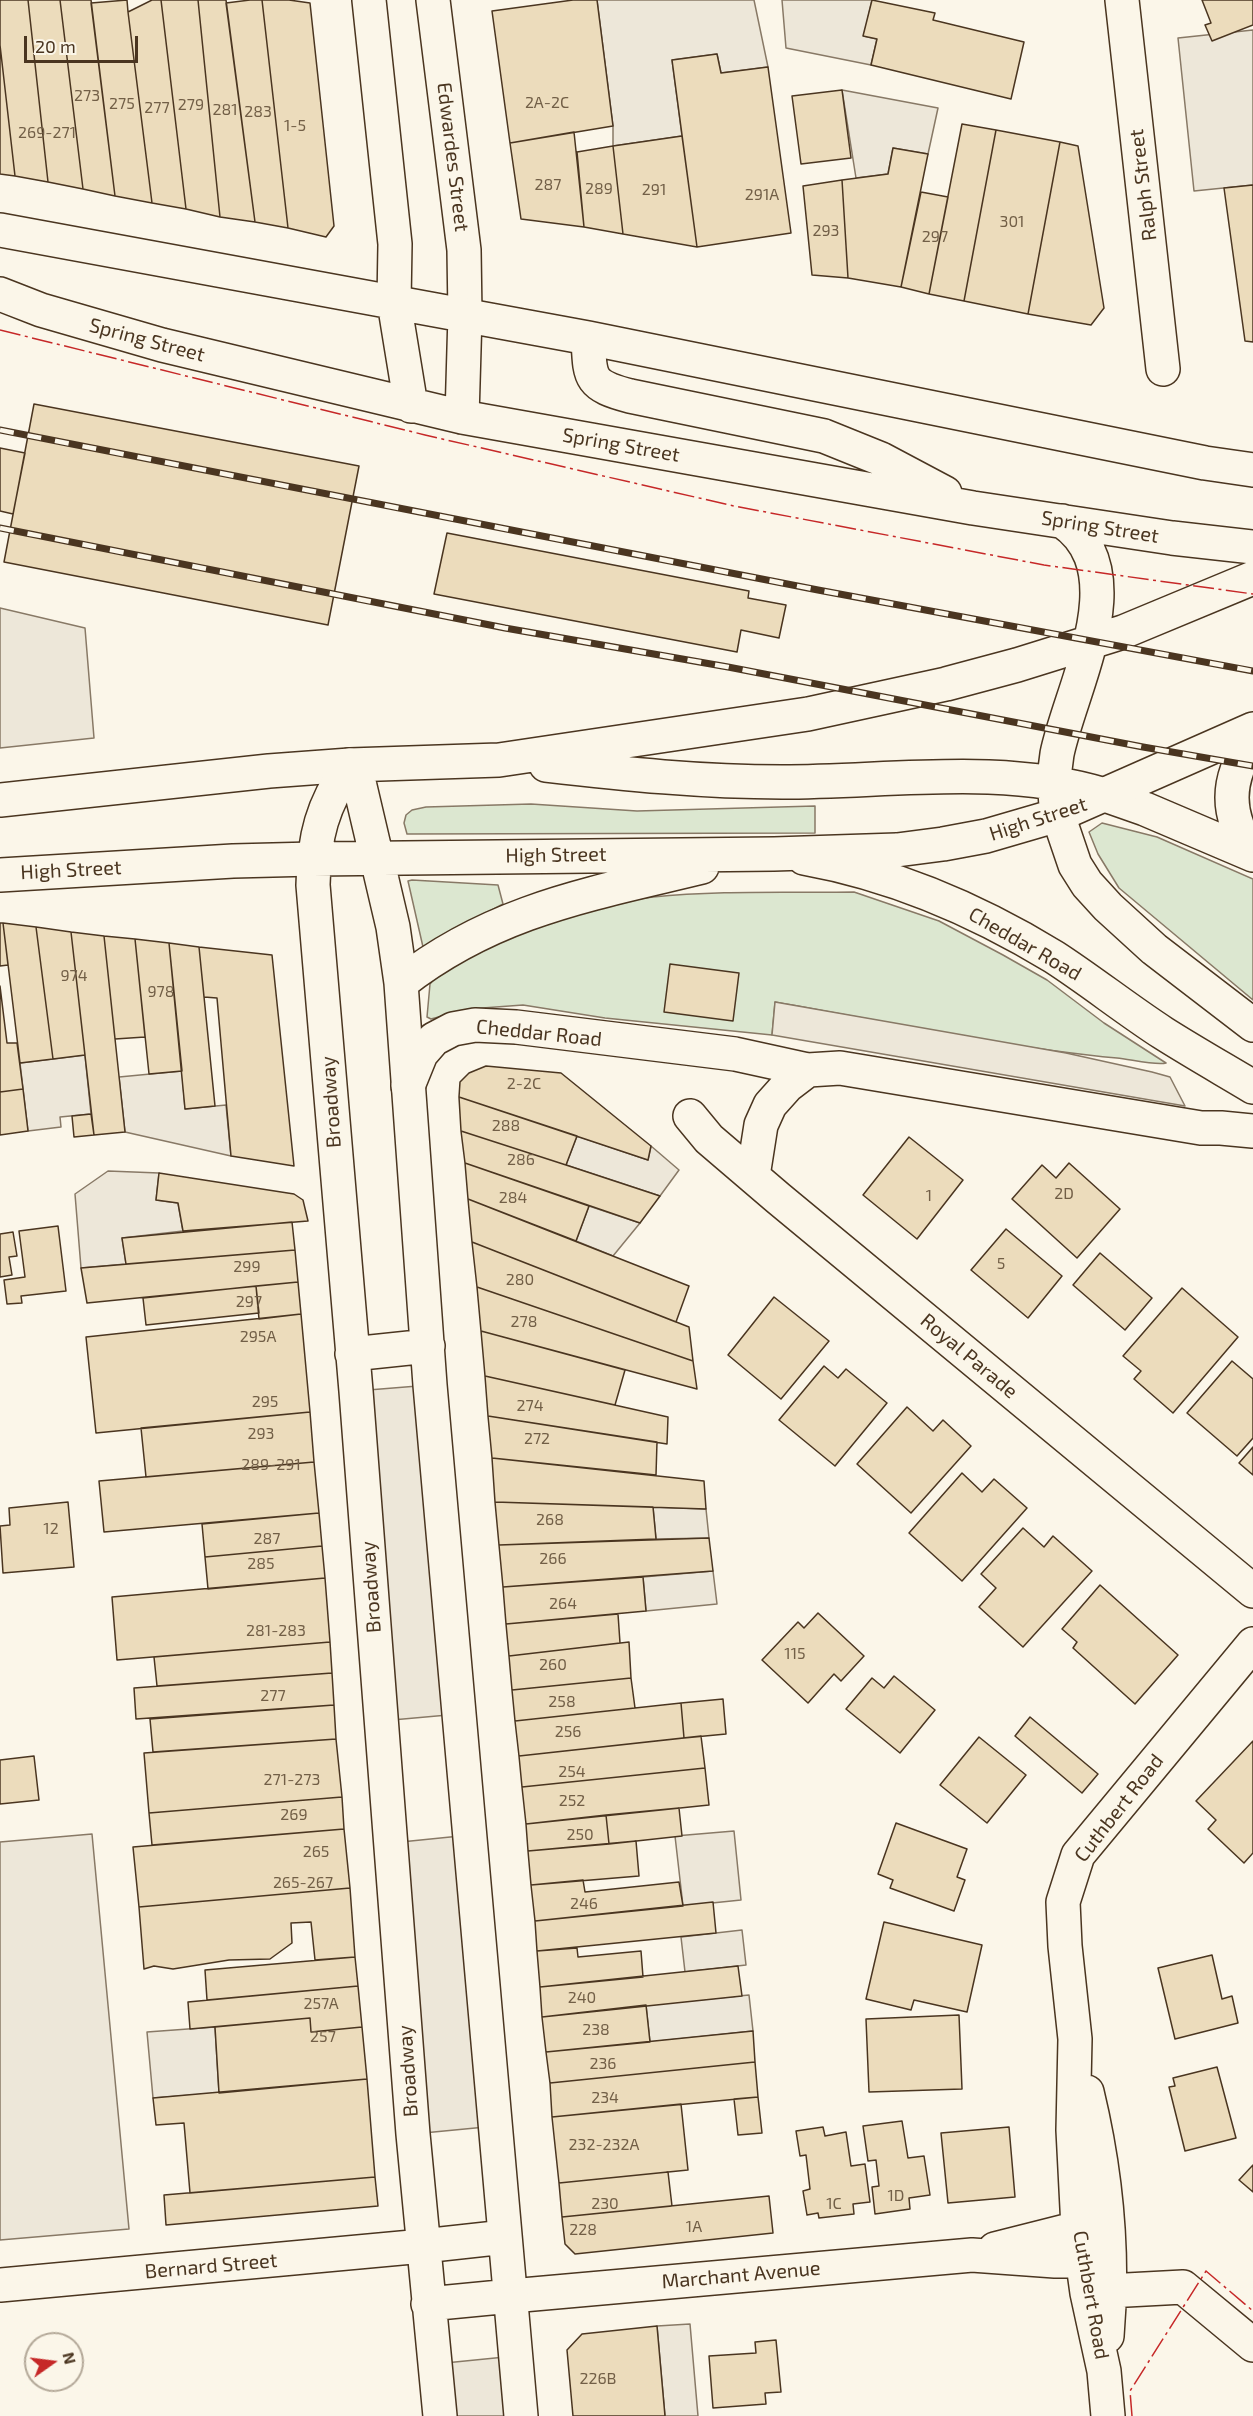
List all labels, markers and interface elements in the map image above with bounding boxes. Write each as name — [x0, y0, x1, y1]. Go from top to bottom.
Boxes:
scale bar — [27, 24, 141, 62]
text: 20 m — [35, 35, 76, 57]
street label: Edwardes Street — [432, 81, 474, 233]
house number: 273 — [74, 86, 100, 106]
house number: 2A-2C — [525, 93, 569, 113]
house number: 275 — [109, 94, 135, 114]
house number: 279 — [178, 95, 204, 115]
house number: 277 — [144, 98, 170, 118]
house number: 281 — [212, 100, 238, 120]
house number: 283 — [244, 102, 272, 122]
house number: 1-5 — [284, 116, 306, 136]
house number: 269-271 — [18, 123, 76, 143]
street label: Ralph Street — [1124, 128, 1162, 242]
house number: 287 — [535, 175, 561, 195]
house number: 289 — [585, 179, 613, 199]
house number: 291 — [642, 180, 666, 200]
house number: 291A — [745, 185, 779, 205]
house number: 301 — [1000, 212, 1024, 232]
house number: 293 — [812, 221, 840, 241]
house number: 297 — [922, 227, 948, 247]
street label: Spring Street — [87, 313, 207, 367]
street label: Spring Street — [561, 423, 681, 467]
street label: Spring Street — [1040, 506, 1160, 548]
street label: High Street — [986, 792, 1090, 846]
street label: High Street — [505, 842, 607, 868]
street label: High Street — [20, 855, 122, 885]
street label: Cheddar Road — [964, 902, 1086, 986]
house number: 974 — [60, 966, 88, 986]
house number: 978 — [147, 982, 175, 1002]
street label: Cheddar Road — [475, 1014, 603, 1052]
street label: Broadway — [316, 1055, 346, 1149]
house number: 2-2C — [507, 1074, 541, 1094]
house number: 288 — [492, 1116, 520, 1136]
house number: 286 — [507, 1150, 535, 1170]
house number: 2D — [1054, 1184, 1074, 1204]
house number: 1 — [926, 1186, 932, 1206]
house number: 284 — [499, 1188, 527, 1208]
house number: 5 — [997, 1254, 1005, 1274]
house number: 299 — [233, 1257, 261, 1277]
house number: 280 — [506, 1270, 534, 1290]
house number: 297 — [236, 1292, 262, 1312]
street label: Royal Parade — [916, 1308, 1022, 1404]
house number: 278 — [511, 1312, 537, 1332]
house number: 295A — [240, 1327, 276, 1347]
house number: 295 — [252, 1392, 278, 1412]
house number: 274 — [516, 1396, 544, 1416]
house number: 293 — [247, 1424, 275, 1444]
house number: 272 — [524, 1429, 550, 1449]
house number: 289-291 — [241, 1455, 301, 1475]
house number: 268 — [536, 1510, 564, 1530]
house number: 12 — [43, 1519, 59, 1539]
house number: 287 — [254, 1529, 280, 1549]
street label: Broadway — [356, 1540, 386, 1634]
house number: 266 — [539, 1549, 567, 1569]
house number: 285 — [247, 1554, 275, 1574]
house number: 264 — [549, 1594, 577, 1614]
house number: 281-283 — [246, 1621, 306, 1641]
house number: 115 — [784, 1644, 806, 1664]
house number: 260 — [539, 1655, 567, 1675]
house number: 277 — [260, 1686, 286, 1706]
house number: 258 — [548, 1692, 576, 1712]
house number: 256 — [555, 1722, 581, 1742]
street label: Cuthbert Road — [1069, 1749, 1169, 1867]
house number: 254 — [558, 1762, 586, 1782]
house number: 271-273 — [264, 1770, 320, 1790]
house number: 252 — [559, 1791, 585, 1811]
house number: 269 — [280, 1805, 308, 1825]
house number: 250 — [566, 1825, 594, 1845]
house number: 265 — [303, 1842, 329, 1862]
house number: 265-267 — [273, 1873, 333, 1893]
house number: 246 — [570, 1894, 598, 1914]
house number: 240 — [568, 1988, 596, 2008]
house number: 257A — [303, 1994, 339, 2014]
house number: 238 — [582, 2020, 610, 2040]
street label: Broadway — [393, 2024, 423, 2118]
house number: 257 — [310, 2027, 336, 2047]
house number: 236 — [589, 2054, 617, 2074]
house number: 234 — [591, 2088, 619, 2108]
house number: 232-232A — [569, 2135, 639, 2155]
house number: 1D — [888, 2186, 904, 2206]
house number: 230 — [591, 2194, 619, 2214]
house number: 1C — [826, 2194, 842, 2214]
house number: 1A — [686, 2217, 702, 2237]
house number: 228 — [569, 2220, 597, 2240]
street label: Cuthbert Road — [1068, 2229, 1114, 2361]
street label: Bernard Street — [144, 2248, 278, 2284]
street label: Marchant Avenue — [661, 2256, 821, 2294]
north arrow — [24, 2332, 84, 2392]
text: N — [59, 2350, 81, 2366]
house number: 226B — [579, 2369, 617, 2389]

